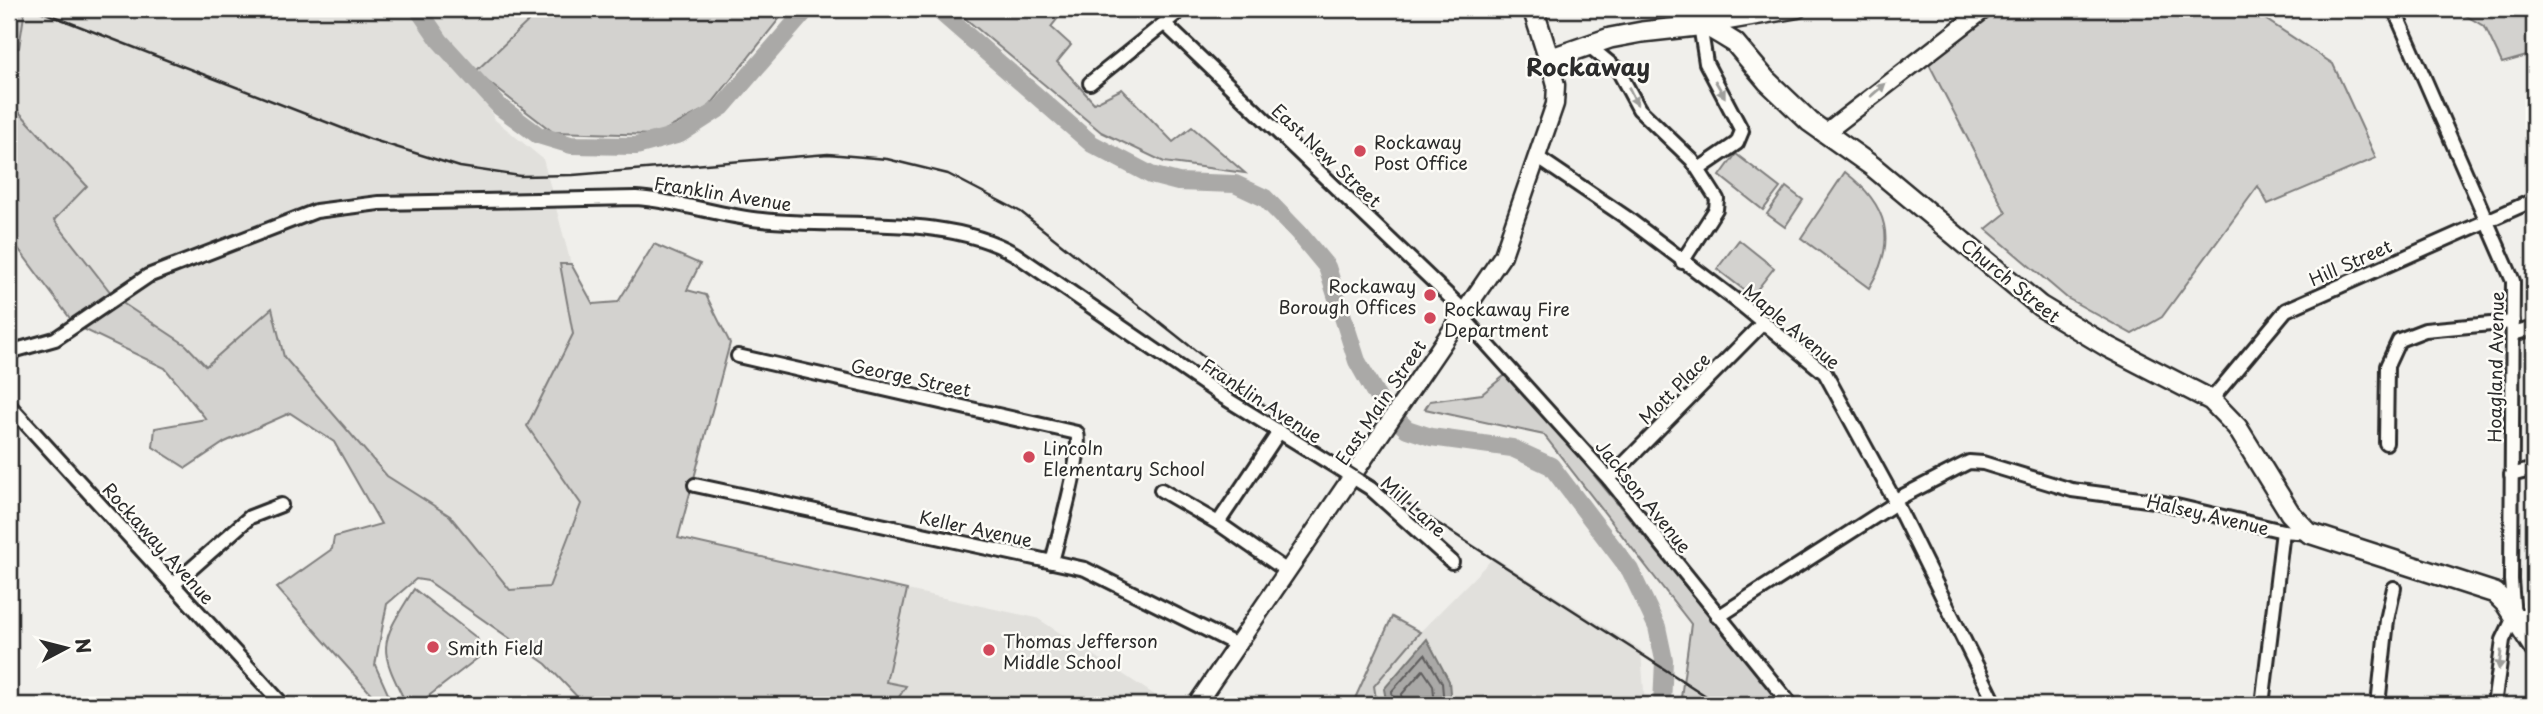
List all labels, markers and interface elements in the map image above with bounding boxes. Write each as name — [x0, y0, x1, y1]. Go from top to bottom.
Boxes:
district label: Rockaway — [1526, 48, 1650, 84]
one-way arrow — [1714, 80, 1726, 99]
one-way arrow — [1870, 83, 1887, 99]
one-way arrow — [1627, 86, 1638, 106]
street label: East New Street — [1266, 97, 1388, 213]
place label: Rockaway Post Office — [1374, 128, 1468, 176]
marker: Rockaway Post Office — [1352, 143, 1368, 159]
street label: Franklin Avenue — [652, 169, 794, 217]
street label: Church Street — [1955, 231, 2067, 329]
street label: Hill Street — [2304, 232, 2396, 292]
place label: Rockaway Borough Offices — [1278, 272, 1416, 320]
street label: Maple Avenue — [1737, 277, 1847, 375]
marker: Rockaway Borough Offices — [1422, 287, 1438, 303]
street label: Hoagland Avenue — [2480, 291, 2510, 443]
place label: Rockaway Fire Department — [1444, 295, 1570, 343]
marker: Rockaway Fire Department — [1422, 310, 1438, 326]
street label: East Main Street — [1328, 334, 1432, 470]
street label: Mott Place — [1632, 346, 1716, 430]
street label: George Street — [848, 351, 974, 403]
street label: Franklin Avenue — [1196, 351, 1328, 449]
place label: Lincoln Elementary School — [1043, 434, 1205, 482]
street label: Jackson Avenue — [1590, 434, 1698, 559]
marker: Lincoln Elementary School — [1021, 449, 1037, 465]
street label: Mill Lane — [1375, 469, 1453, 543]
street label: Rockaway Avenue — [97, 476, 221, 610]
street label: Halsey Avenue — [2144, 487, 2272, 541]
street label: Keller Avenue — [917, 503, 1035, 553]
north arrow — [32, 612, 102, 682]
place label: Thomas Jefferson Middle School — [1003, 627, 1158, 675]
place label: Smith Field — [447, 634, 543, 661]
text: N — [69, 637, 99, 655]
marker: Smith Field — [425, 639, 441, 655]
marker: Thomas Jefferson Middle School — [981, 642, 997, 658]
one-way arrow — [2495, 649, 2506, 671]

